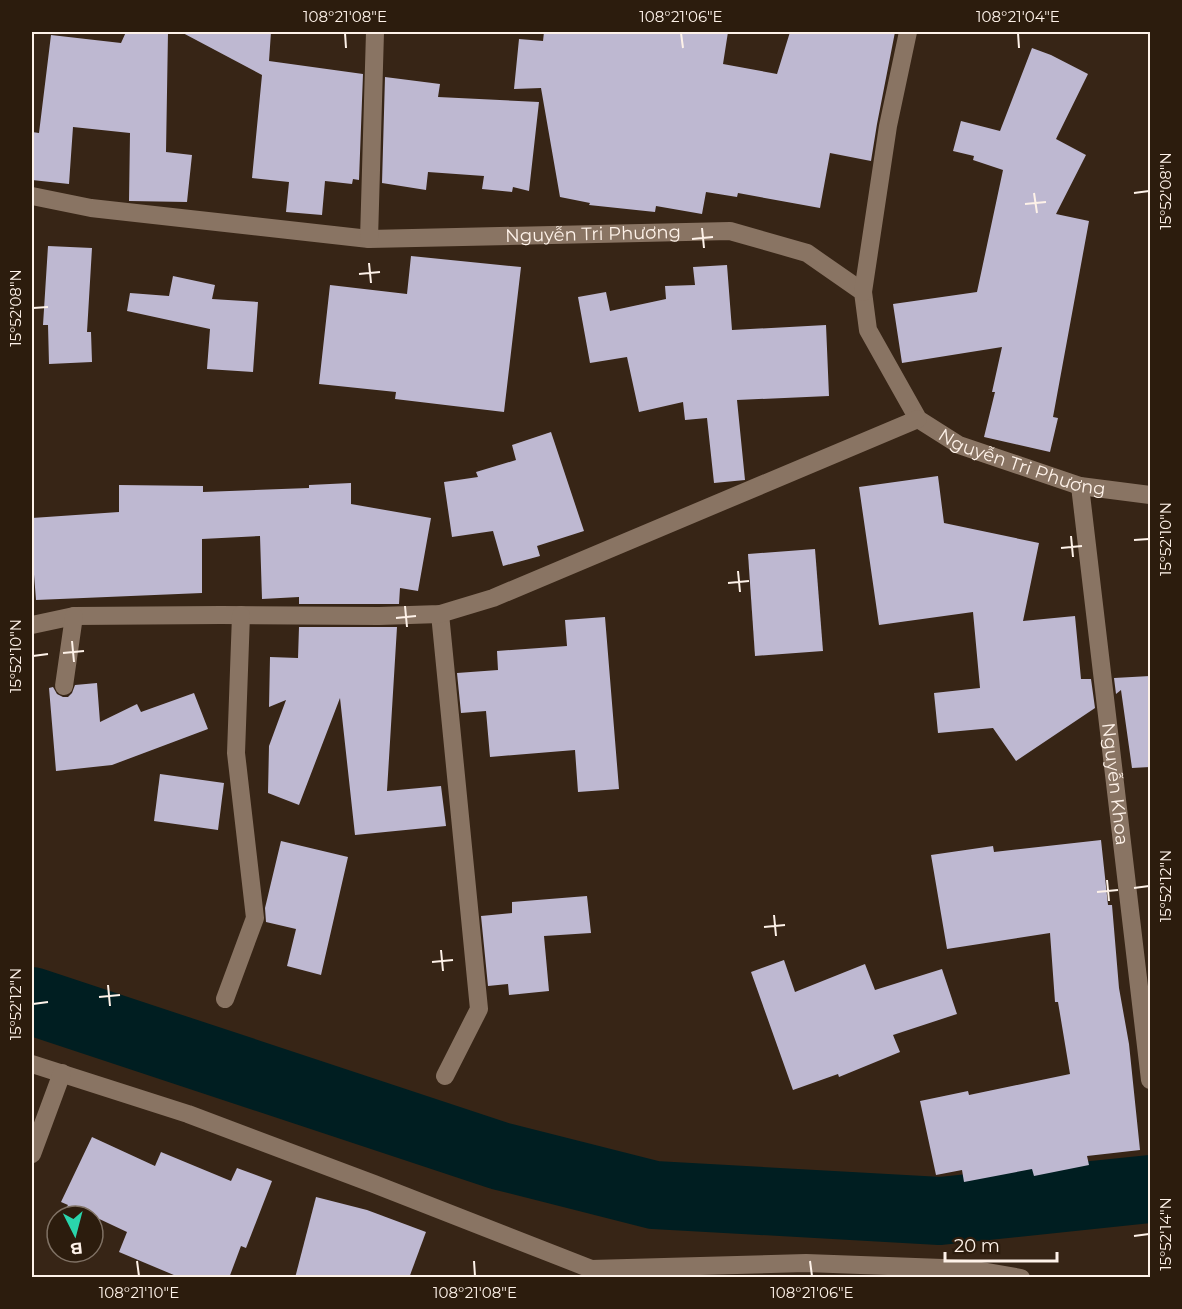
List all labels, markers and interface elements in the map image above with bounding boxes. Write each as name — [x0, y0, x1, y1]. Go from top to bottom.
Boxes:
text: 108°21'08"E — [303, 7, 387, 26]
text: 108°21'06"E — [639, 7, 723, 26]
text: 108°21'04"E — [976, 7, 1060, 26]
text: 15°52'08"N — [1156, 152, 1175, 230]
street label: Nguyễn Tri Phương — [505, 221, 681, 247]
text: 15°52'08"N — [6, 269, 25, 347]
street label: Nguyễn Tri Phương — [934, 424, 1107, 500]
text: 15°52'10"N — [1156, 502, 1175, 576]
text: 15°52'10"N — [6, 619, 25, 693]
street label: Nguyễn Khoa — [1097, 722, 1133, 846]
text: 15°52'12"N — [1156, 850, 1175, 922]
text: 15°52'12"N — [6, 968, 25, 1040]
text: 15°52'14"N — [1156, 1197, 1175, 1271]
north arrow — [45, 1204, 105, 1264]
scale bar — [945, 1225, 1058, 1263]
text: 20 m — [954, 1235, 1000, 1257]
text: B — [69, 1238, 84, 1259]
text: 108°21'10"E — [99, 1283, 179, 1302]
text: 108°21'08"E — [433, 1283, 517, 1302]
text: 108°21'06"E — [770, 1283, 854, 1302]

